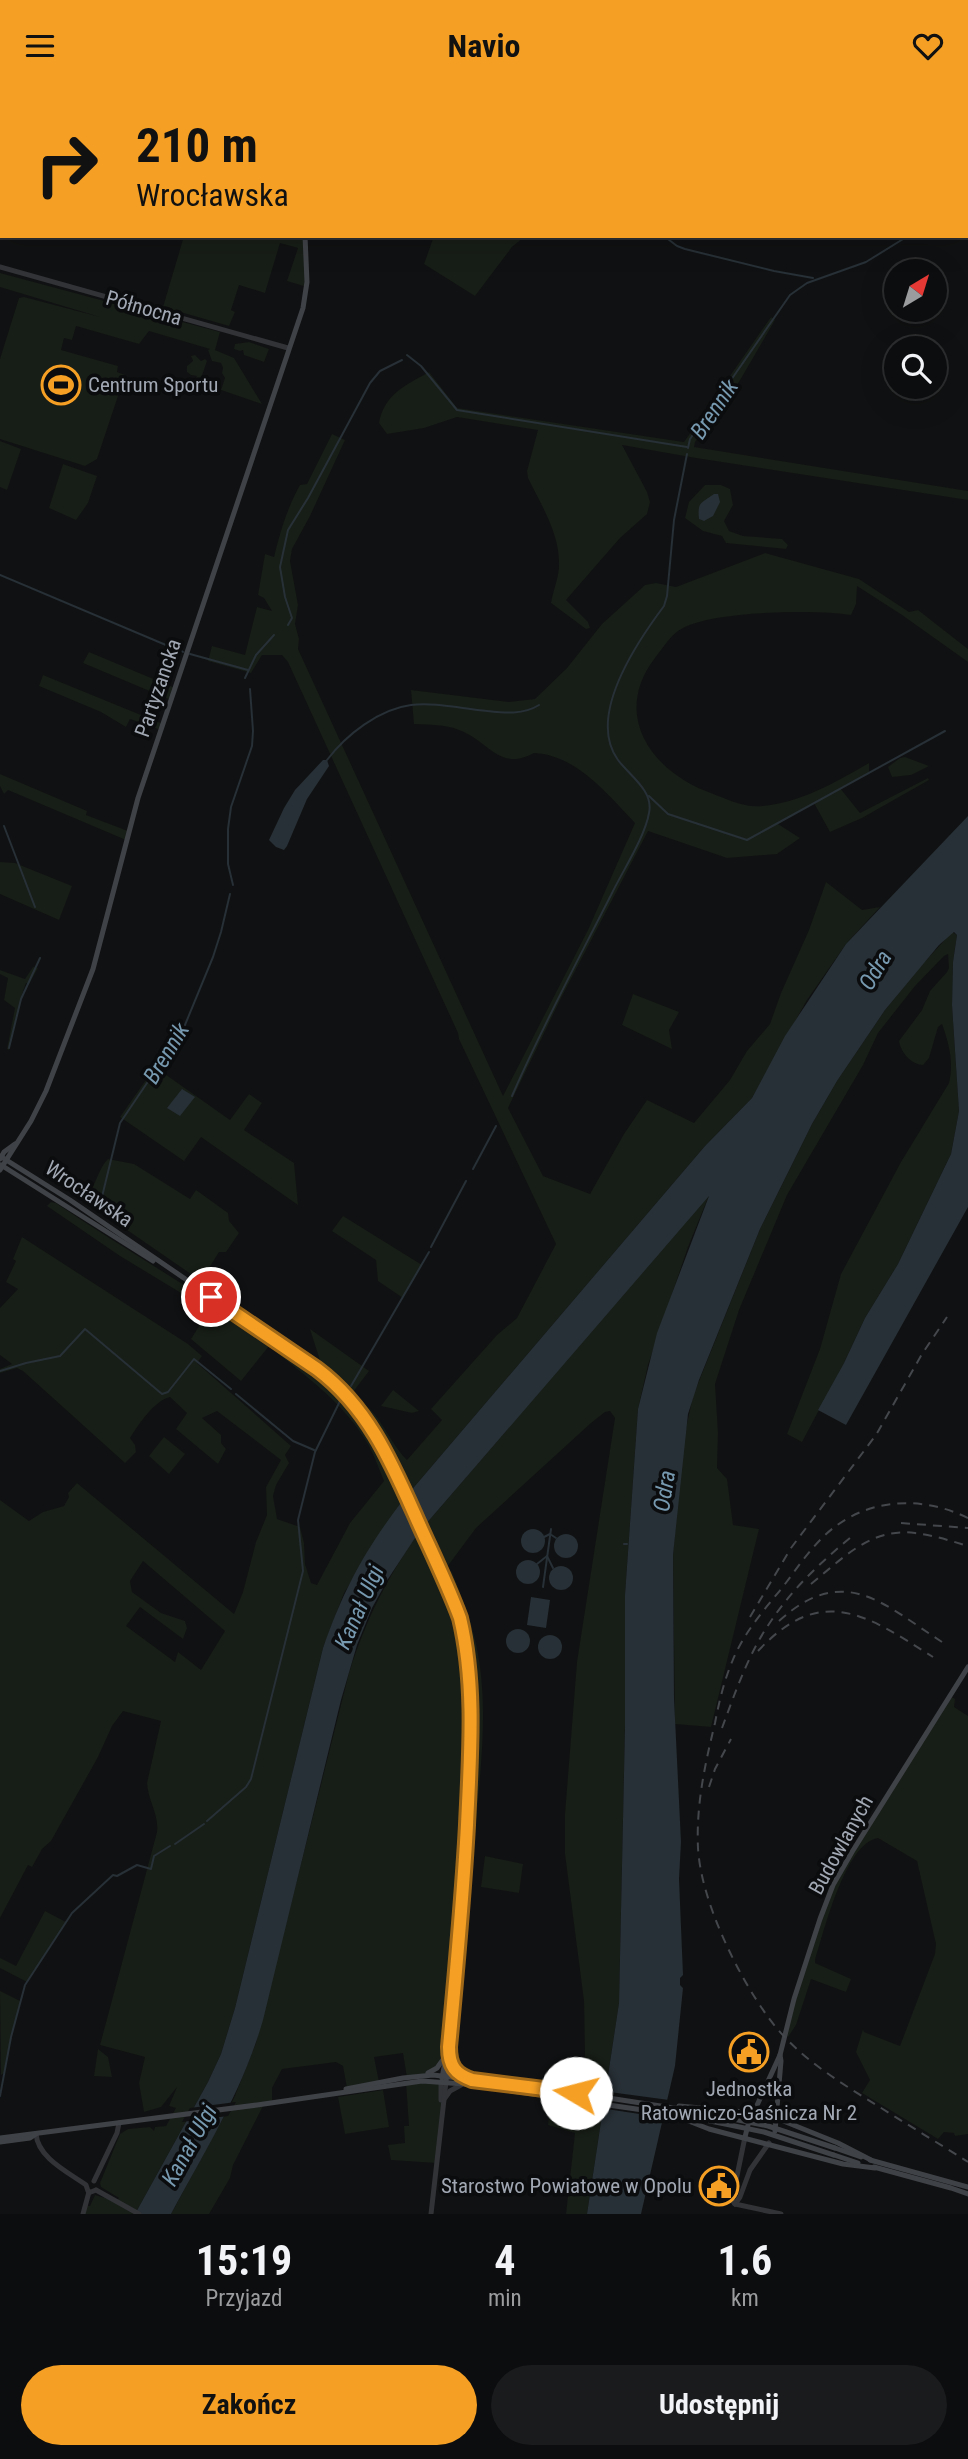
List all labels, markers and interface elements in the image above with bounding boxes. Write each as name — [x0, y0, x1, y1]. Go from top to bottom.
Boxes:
icon: menu — [21, 27, 59, 65]
text: Navio — [448, 27, 520, 65]
icon: heart — [909, 27, 947, 65]
text: 210 m — [136, 117, 258, 174]
icon: right — [21, 119, 112, 210]
text: Wrocławska — [136, 176, 289, 214]
north arrow — [884, 259, 947, 322]
map controls — [884, 259, 947, 399]
street label: Północna — [103, 286, 185, 330]
button: search — [884, 336, 947, 399]
sports icon: Centrum Sportu — [40, 364, 82, 406]
place label: Centrum Sportu — [88, 373, 218, 397]
water label: Brennik — [685, 374, 745, 444]
street label: Partyzancka — [130, 636, 186, 740]
water label: Odra — [853, 946, 898, 995]
water label: Brennik — [138, 1017, 195, 1088]
street label: Wrocławska — [41, 1156, 137, 1232]
pin — [181, 1267, 241, 1327]
icon: arrive — [192, 1278, 230, 1316]
water label: Odra — [648, 1468, 681, 1514]
water label: Kanał Ulgi — [329, 1560, 390, 1653]
street label: Budowlanych — [804, 1791, 878, 1899]
public building icon: Jednostka Ratowniczo-Gaśnicza Nr 2 — [728, 2031, 770, 2073]
position arrow — [539, 2056, 613, 2130]
place label: Jednostka Ratowniczo-Gaśnicza Nr 2 — [641, 2077, 857, 2125]
water label: Kanał Ulgi — [156, 2099, 223, 2191]
public building icon: Starostwo Powiatowe w Opolu — [698, 2165, 740, 2207]
place label: Starostwo Powiatowe w Opolu — [441, 2174, 692, 2198]
text: 15:19 — [196, 2236, 292, 2285]
text: 4 — [494, 2236, 515, 2285]
text: 1.6 — [718, 2236, 772, 2285]
text: Przyjazd — [206, 2285, 282, 2312]
text: min — [488, 2285, 522, 2312]
text: km — [731, 2285, 759, 2312]
button: Zakończ — [21, 2365, 477, 2445]
button: Udostępnij — [491, 2365, 947, 2445]

